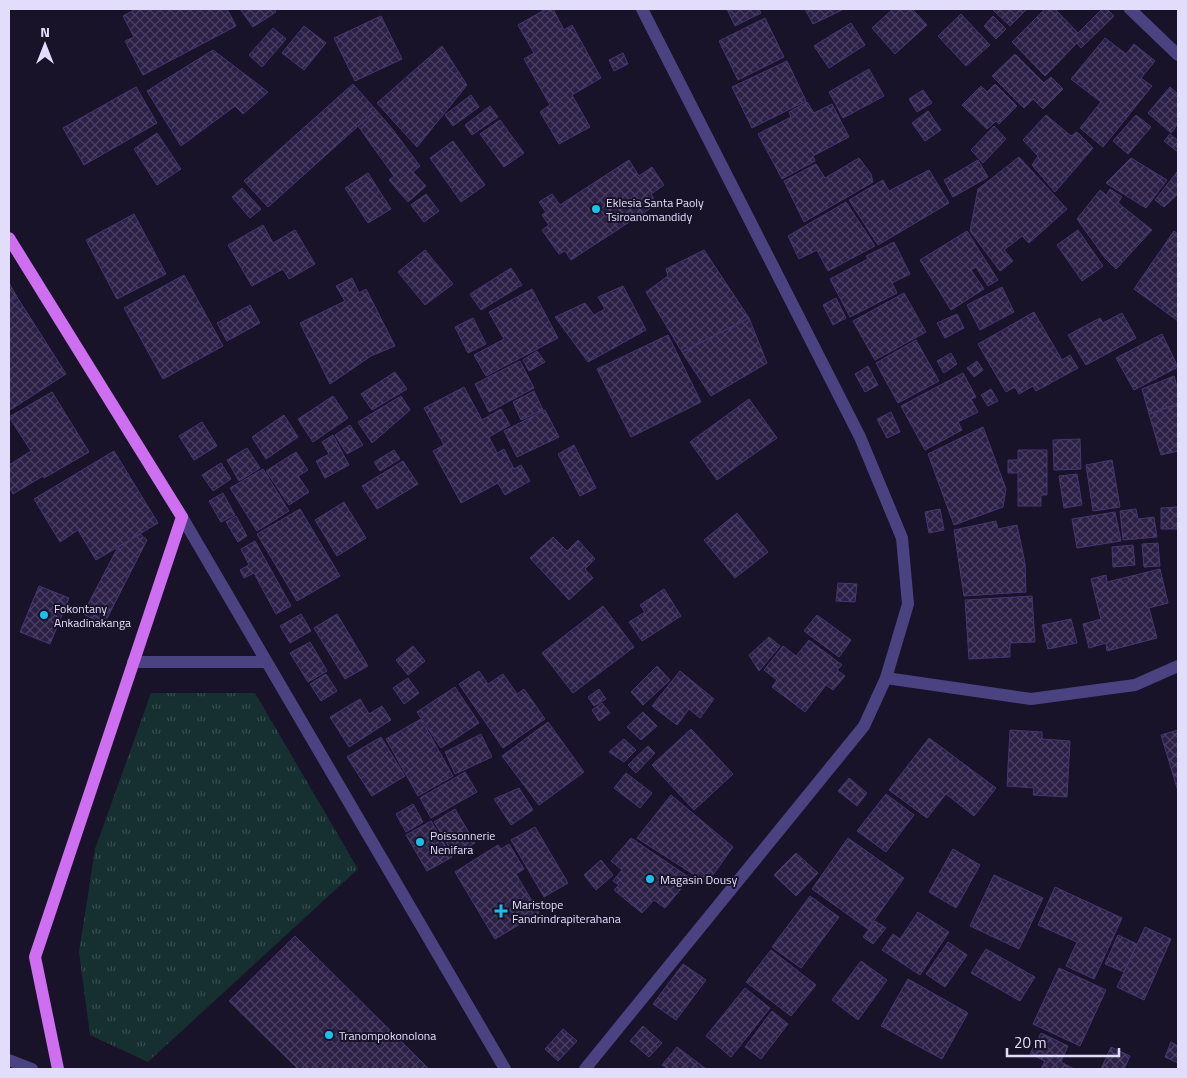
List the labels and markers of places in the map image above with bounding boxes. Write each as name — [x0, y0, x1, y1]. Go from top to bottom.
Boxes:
place label: Eklesia Santa Paoly Tsiroanomandidy — [606, 193, 704, 226]
marker: Eklesia Santa Paoly Tsiroanomandidy — [590, 203, 602, 215]
place label: Fokontany Ankadinakanga — [54, 599, 131, 632]
marker: Fokontany Ankadinakanga — [38, 609, 50, 621]
place label: Poissonnerie Nenifara — [430, 826, 495, 859]
marker: Poissonnerie Nenifara — [414, 836, 426, 848]
place label: Magasin Dousy — [660, 870, 737, 889]
marker: Magasin Dousy — [644, 873, 656, 885]
place label: Maristope Fandrindrapiterahana — [512, 895, 621, 928]
marker: Maristope Fandrindrapiterahana — [494, 904, 508, 918]
place label: Tranompokonolona — [339, 1026, 436, 1045]
marker: Tranompokonolona — [323, 1029, 335, 1041]

